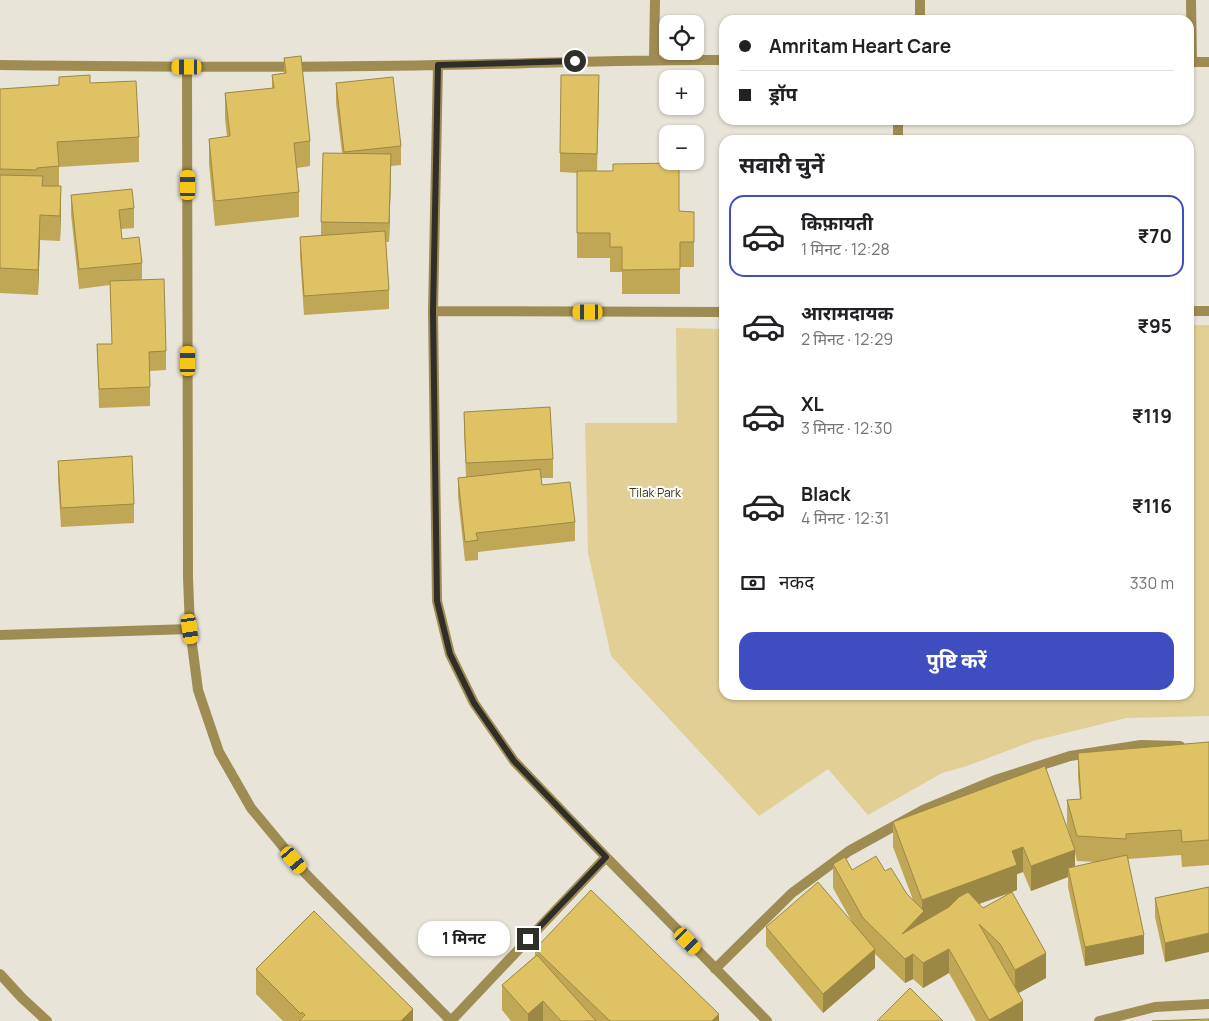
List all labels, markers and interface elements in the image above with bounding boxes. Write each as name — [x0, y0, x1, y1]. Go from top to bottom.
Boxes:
map controls — [659, 15, 704, 170]
button: locate — [659, 15, 704, 60]
text: Amritam Heart Care — [769, 33, 951, 59]
route start — [564, 50, 586, 72]
car — [172, 60, 202, 75]
button: + — [659, 70, 704, 115]
text: ड्रॉप — [769, 81, 797, 107]
button: − — [659, 125, 704, 170]
text: सवारी चुनें — [739, 150, 824, 180]
car — [180, 170, 195, 200]
text: किफ़ायती — [801, 210, 873, 236]
icon: car — [741, 214, 786, 259]
text: ₹70 — [1138, 223, 1172, 249]
text: 1 मिनट · 12:28 — [801, 238, 890, 260]
text: आरामदायक — [801, 300, 893, 326]
icon: car — [741, 304, 786, 349]
car — [573, 305, 603, 320]
text: ₹95 — [1137, 313, 1172, 339]
text: 2 मिनट · 12:29 — [801, 328, 893, 350]
car — [180, 346, 195, 376]
text: XL — [801, 391, 824, 417]
icon: car — [741, 394, 786, 439]
text: ₹119 — [1132, 403, 1172, 429]
text: 3 मिनट · 12:30 — [801, 417, 892, 439]
text: Black — [801, 481, 850, 507]
park label: Tilak Park — [629, 484, 682, 501]
icon: car — [741, 484, 786, 529]
text: ₹116 — [1132, 493, 1172, 519]
text: 4 मिनट · 12:31 — [801, 507, 890, 529]
icon: cash — [739, 569, 767, 597]
text: नकद — [779, 569, 814, 595]
text: 330 m — [1130, 572, 1174, 594]
car — [180, 613, 199, 645]
button: पुष्टि करें — [739, 632, 1174, 690]
car — [278, 844, 309, 876]
callout: 1 मिनट — [418, 922, 510, 956]
car — [672, 925, 703, 957]
text: 1 मिनट — [442, 927, 486, 949]
route end — [517, 928, 539, 950]

